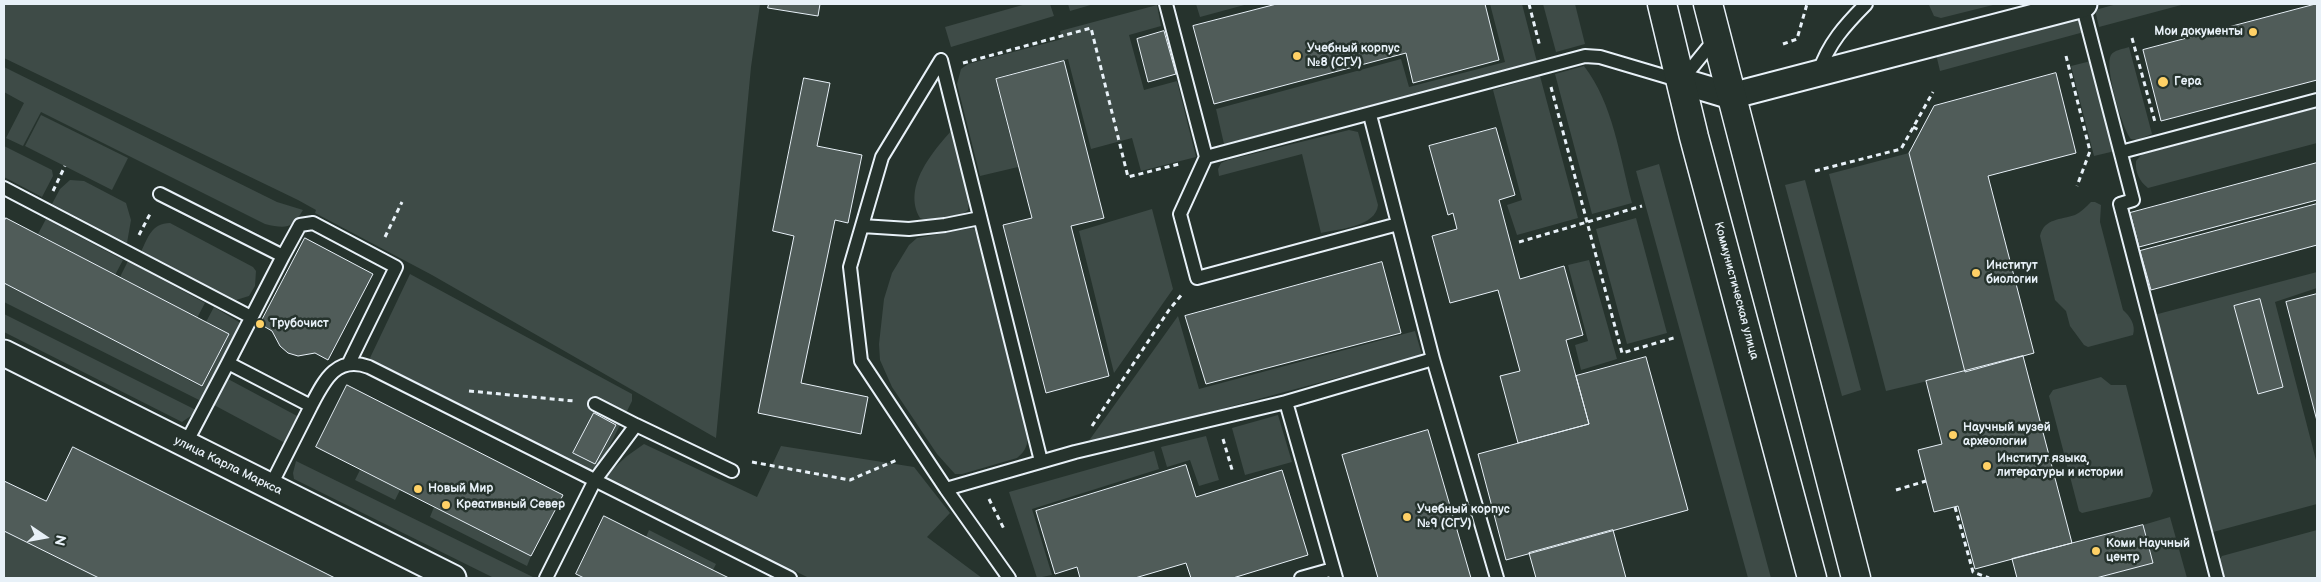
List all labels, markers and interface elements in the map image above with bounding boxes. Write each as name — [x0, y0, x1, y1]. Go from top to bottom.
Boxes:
place label: Мои документы — [2154, 25, 2243, 39]
marker: Мои документы — [2247, 26, 2259, 38]
place label: Учебный корпус №8 (СГУ) — [1307, 42, 1400, 70]
marker: Учебный корпус №8 (СГУ) — [1291, 50, 1303, 62]
marker: Гера — [2156, 75, 2170, 89]
place label: Гера — [2174, 75, 2201, 89]
street label: Коммунистическая улица — [1711, 220, 1761, 362]
place label: Институт биологии — [1986, 259, 2038, 287]
marker: Институт биологии — [1970, 267, 1982, 279]
place label: Трубочист — [270, 317, 329, 331]
marker: Трубочист — [254, 318, 266, 330]
place label: Научный музей археологии — [1963, 421, 2051, 449]
marker: Научный музей археологии — [1947, 429, 1959, 441]
street label: улица Карла Маркса — [172, 434, 284, 498]
place label: Институт языка, литературы и истории — [1997, 452, 2123, 480]
marker: Институт языка, литературы и истории — [1981, 460, 1993, 472]
place label: Новый Мир — [428, 482, 493, 496]
marker: Новый Мир — [412, 483, 424, 495]
place label: Креативный Север — [456, 498, 565, 512]
marker: Креативный Север — [440, 499, 452, 511]
place label: Учебный корпус №9 (СГУ) — [1417, 503, 1510, 531]
marker: Учебный корпус №9 (СГУ) — [1401, 511, 1413, 523]
north arrow — [20, 512, 70, 562]
text: N — [51, 533, 70, 547]
place label: Коми Научный центр — [2106, 537, 2190, 565]
marker: Коми Научный центр — [2090, 545, 2102, 557]

